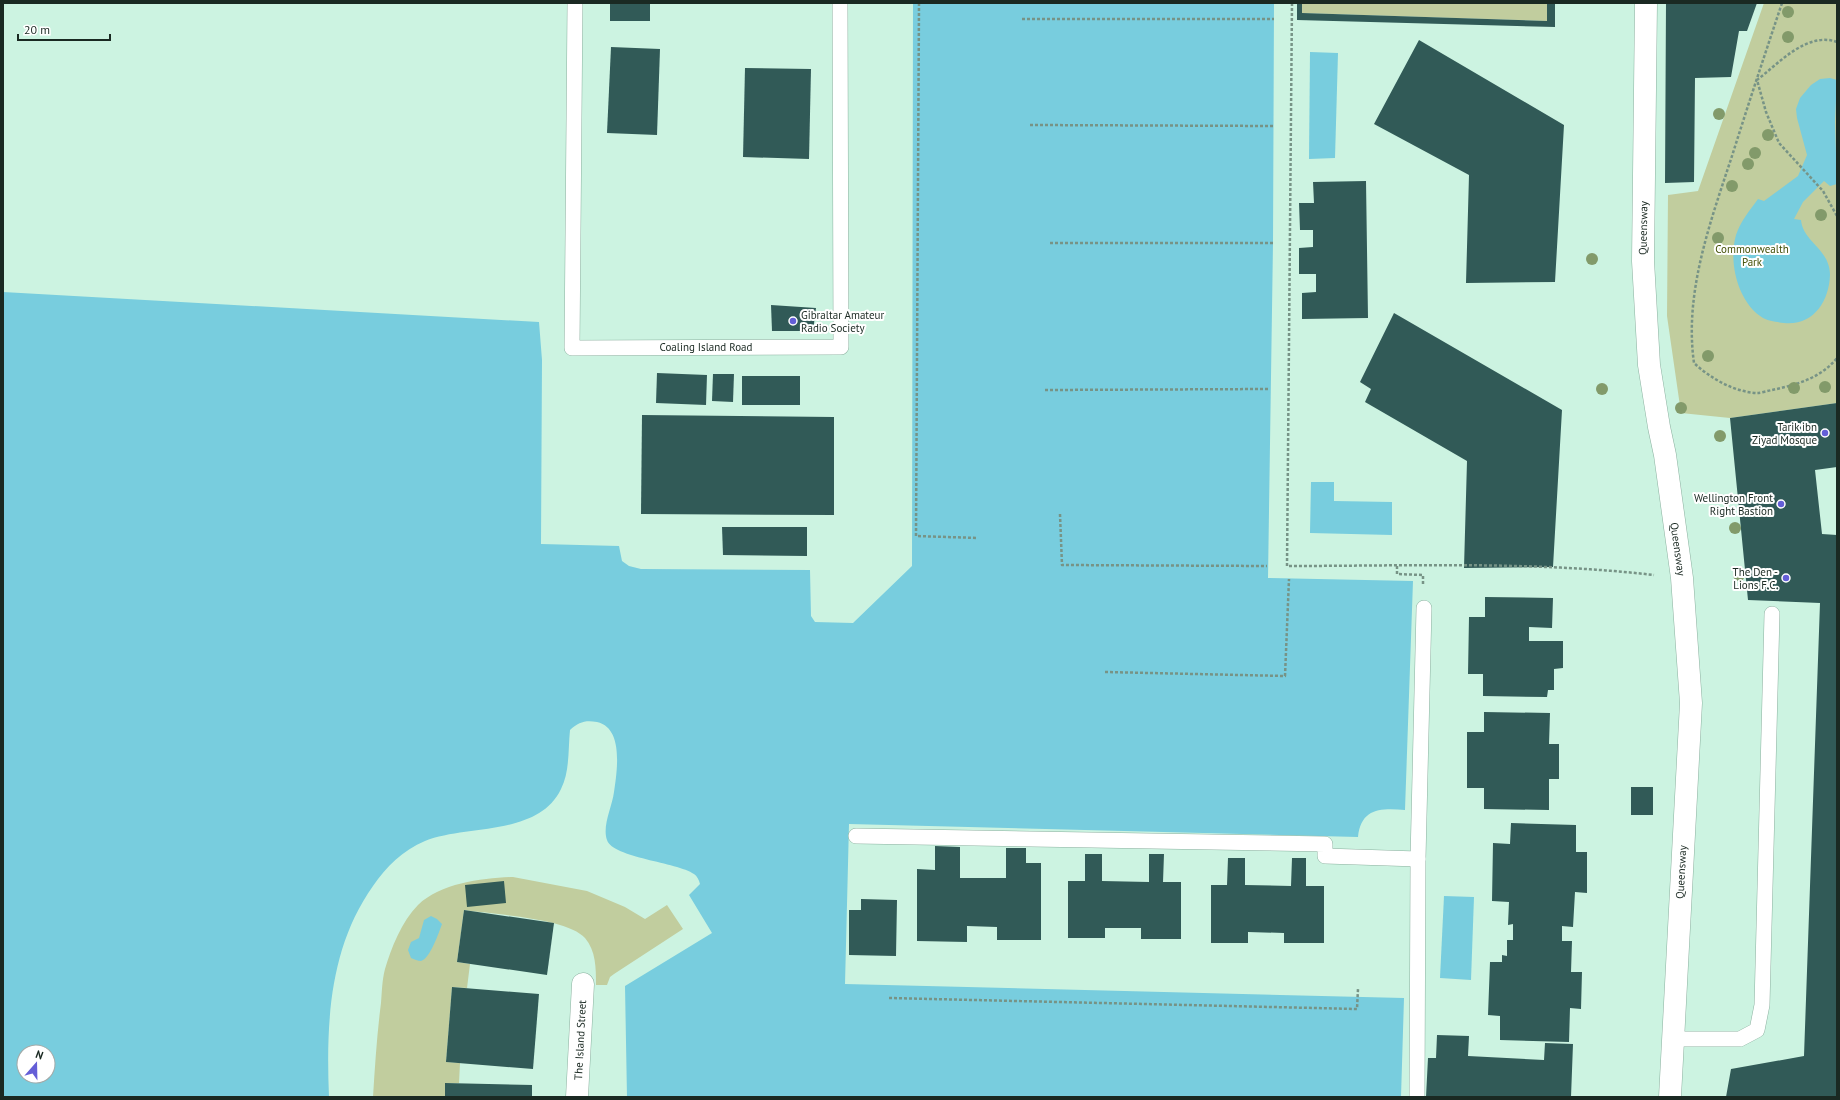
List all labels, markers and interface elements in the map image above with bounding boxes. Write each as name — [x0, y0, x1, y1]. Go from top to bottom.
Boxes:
scale bar — [18, 16, 110, 42]
text: 20 m — [24, 22, 50, 37]
street label: Queensway — [1636, 200, 1650, 255]
park label: Commonwealth Park — [1715, 242, 1789, 269]
place label: Gibraltar Amateur Radio Society — [801, 308, 884, 335]
marker: Gibraltar Amateur Radio Society — [788, 316, 798, 326]
street label: Coaling Island Road — [660, 340, 753, 354]
place label: Tarik ibn Ziyad Mosque — [1752, 420, 1817, 447]
marker: Tarik ibn Ziyad Mosque — [1820, 428, 1830, 438]
place label: Wellington Front Right Bastion — [1694, 491, 1773, 518]
marker: Wellington Front Right Bastion — [1776, 499, 1786, 509]
street label: Queensway — [1667, 521, 1689, 577]
place label: The Den - Lions F.C. — [1733, 565, 1778, 592]
marker: The Den - Lions F.C. — [1781, 573, 1791, 583]
street label: Queensway — [1673, 844, 1689, 899]
street label: The Island Street — [571, 999, 589, 1080]
north arrow — [16, 1044, 56, 1084]
text: N — [34, 1047, 45, 1062]

